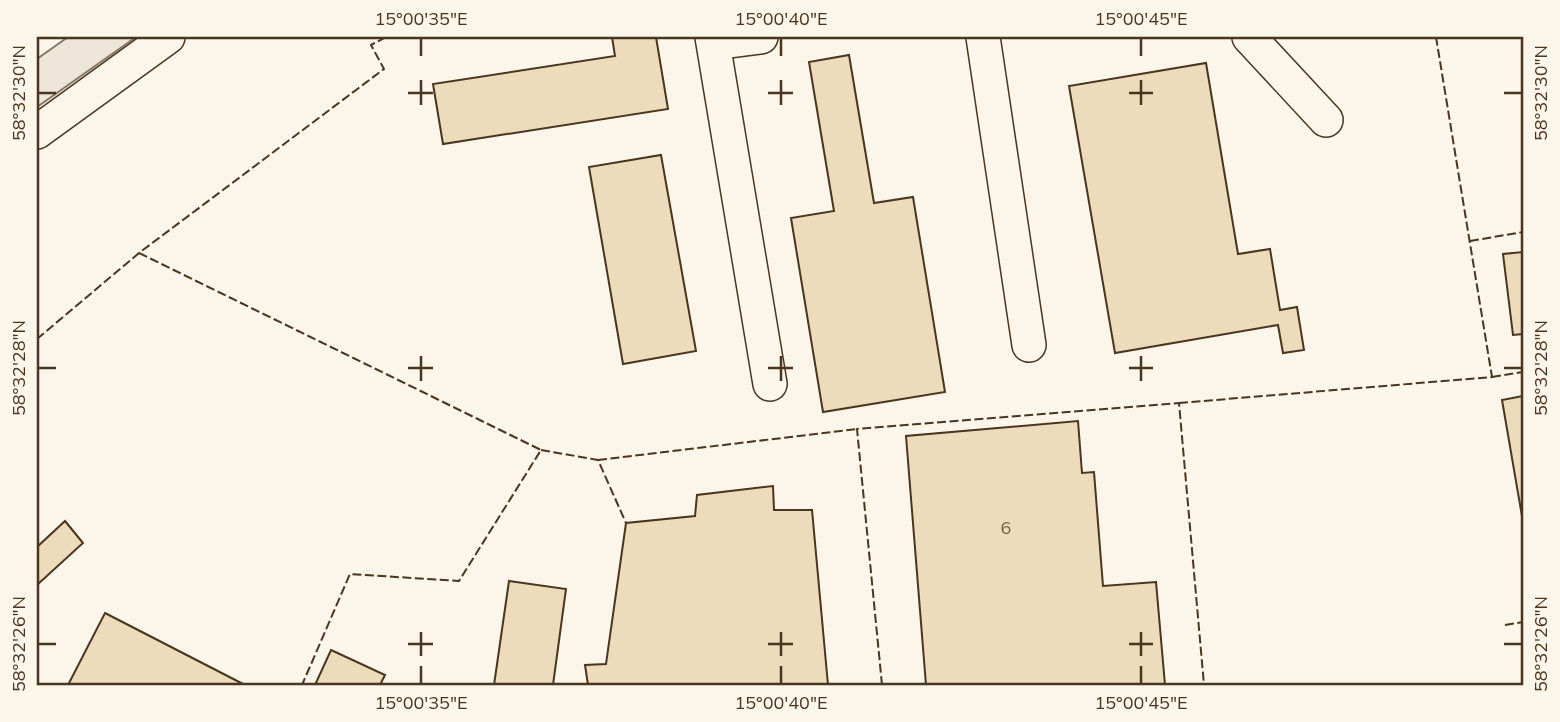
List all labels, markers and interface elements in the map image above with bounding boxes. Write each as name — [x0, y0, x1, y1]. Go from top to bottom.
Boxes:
text: 15°00'35"E — [374, 7, 468, 30]
text: 15°00'40"E — [734, 7, 828, 30]
text: 15°00'45"E — [1094, 7, 1188, 30]
text: 58°32'30"N — [7, 45, 30, 141]
text: 58°32'30"N — [1529, 45, 1552, 141]
text: 58°32'28"N — [7, 320, 30, 416]
text: 58°32'28"N — [1529, 320, 1552, 416]
house number: 6 — [1001, 516, 1011, 539]
text: 58°32'26"N — [7, 596, 30, 692]
text: 58°32'26"N — [1529, 596, 1552, 692]
text: 15°00'35"E — [374, 691, 468, 714]
text: 15°00'40"E — [734, 691, 828, 714]
text: 15°00'45"E — [1094, 691, 1188, 714]

